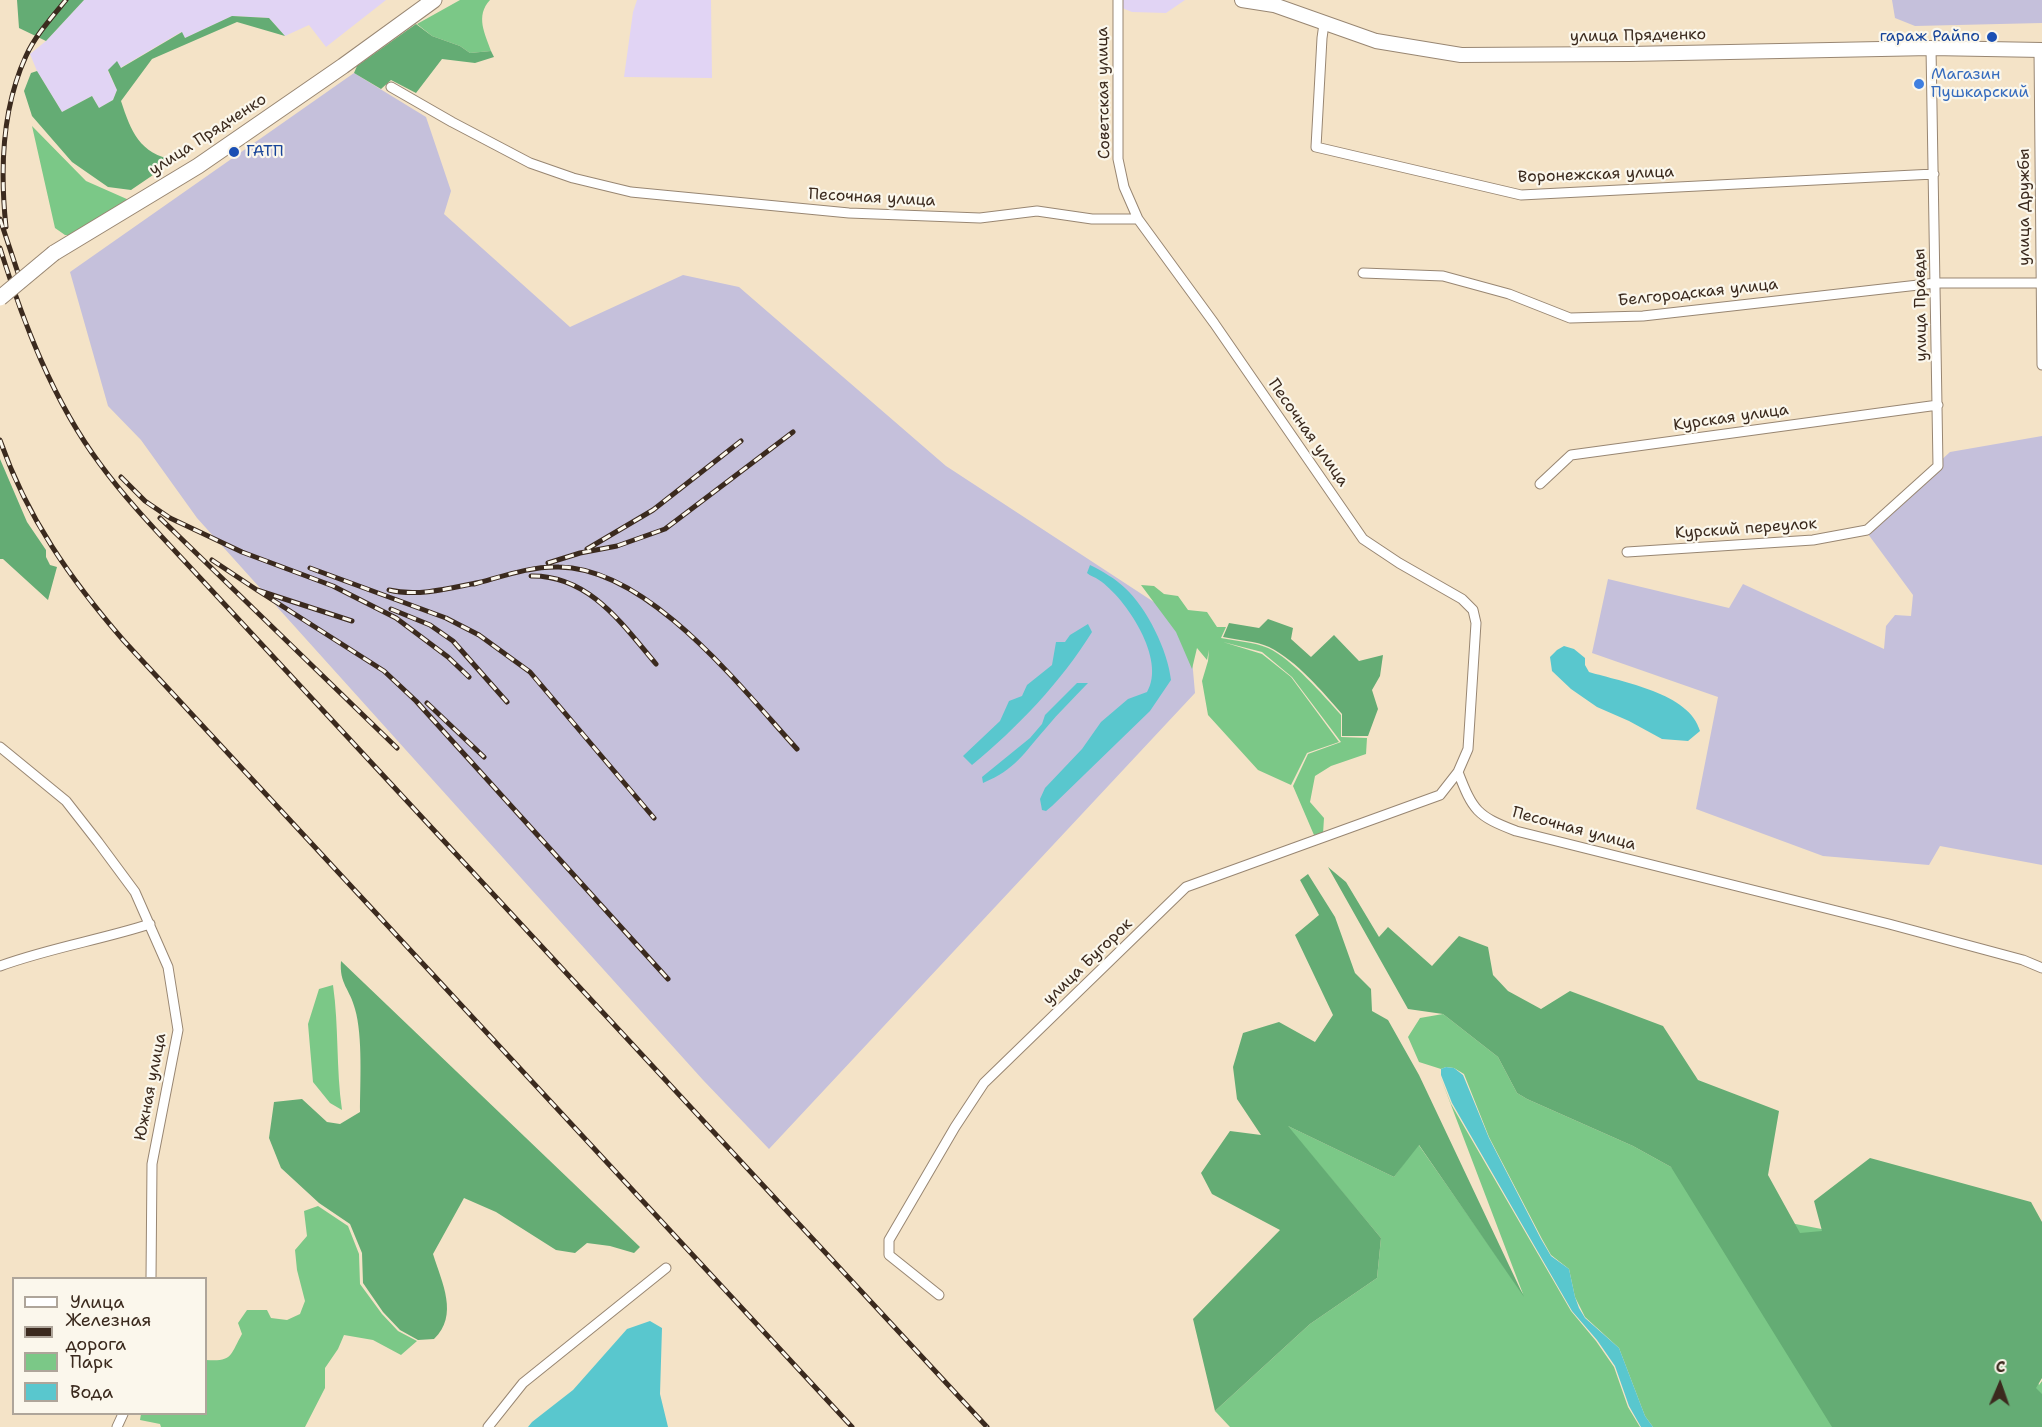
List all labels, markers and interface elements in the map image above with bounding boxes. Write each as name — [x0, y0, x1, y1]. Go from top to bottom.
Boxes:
street label: улица Прядченко — [1570, 25, 1706, 47]
street label: Советская улица — [1093, 27, 1115, 159]
place label: гараж Райпо — [1880, 27, 1980, 47]
marker: гараж Райпо — [1985, 30, 1999, 44]
place label: Магазин Пушкарский — [1931, 65, 2029, 103]
marker: Магазин Пушкарский — [1912, 77, 1926, 91]
street label: улица Прядченко — [146, 90, 270, 180]
place label: ГАТП — [246, 142, 284, 162]
marker: ГАТП — [227, 145, 241, 159]
street label: улица Дружбы — [2015, 148, 2035, 266]
street label: Воронежская улица — [1518, 163, 1674, 187]
street label: Песочная улица — [808, 185, 936, 211]
street label: улица Правды — [1910, 248, 1932, 362]
street label: Белгородская улица — [1617, 275, 1779, 311]
street label: Песочная улица — [1264, 375, 1352, 491]
street label: Курская улица — [1672, 400, 1790, 436]
street label: Курский переулок — [1674, 514, 1818, 544]
street label: Песочная улица — [1510, 803, 1638, 855]
street label: улица Бугорок — [1039, 915, 1137, 1009]
street label: Южная улица — [131, 1032, 171, 1142]
legend — [12, 1277, 207, 1415]
text: Улица — [70, 1290, 124, 1314]
text: Железная дорога — [65, 1308, 151, 1356]
text: Парк — [70, 1350, 113, 1374]
north arrow — [1970, 1355, 2030, 1415]
text: С — [1995, 1356, 2006, 1377]
text: Вода — [70, 1380, 113, 1404]

